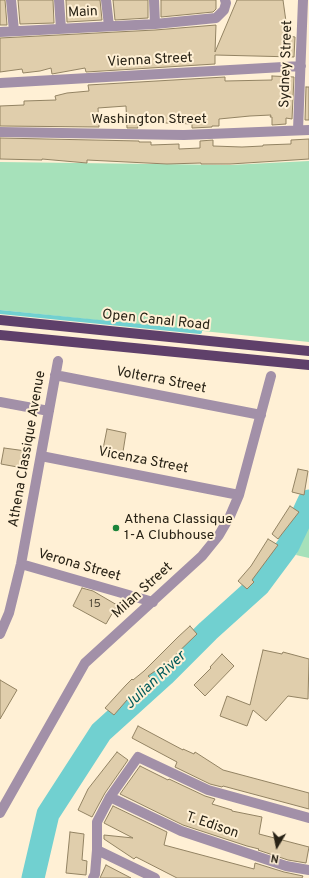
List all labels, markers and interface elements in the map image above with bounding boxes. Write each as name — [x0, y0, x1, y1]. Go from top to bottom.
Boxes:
street label: Main — [68, 4, 98, 22]
street label: Sydney Street — [277, 20, 297, 108]
street label: Vienna Street — [107, 50, 193, 72]
street label: Washington Street — [91, 112, 207, 128]
street label: Open Canal Road — [101, 307, 211, 335]
street label: Volterra Street — [114, 364, 208, 398]
street label: Athena Classique Avenue — [6, 369, 50, 529]
street label: Vicenza Street — [96, 444, 190, 478]
place label: Athena Classique 1-A Clubhouse — [124, 512, 233, 544]
marker: Athena Classique 1-A Clubhouse — [111, 523, 121, 533]
street label: Verona Street — [36, 546, 122, 586]
street label: Milan Street — [109, 559, 177, 623]
house number: 15 — [89, 598, 101, 612]
water label: Julian River — [122, 648, 190, 714]
street label: T. Edison — [183, 809, 241, 843]
north arrow — [257, 826, 297, 866]
text: N — [270, 850, 280, 865]

